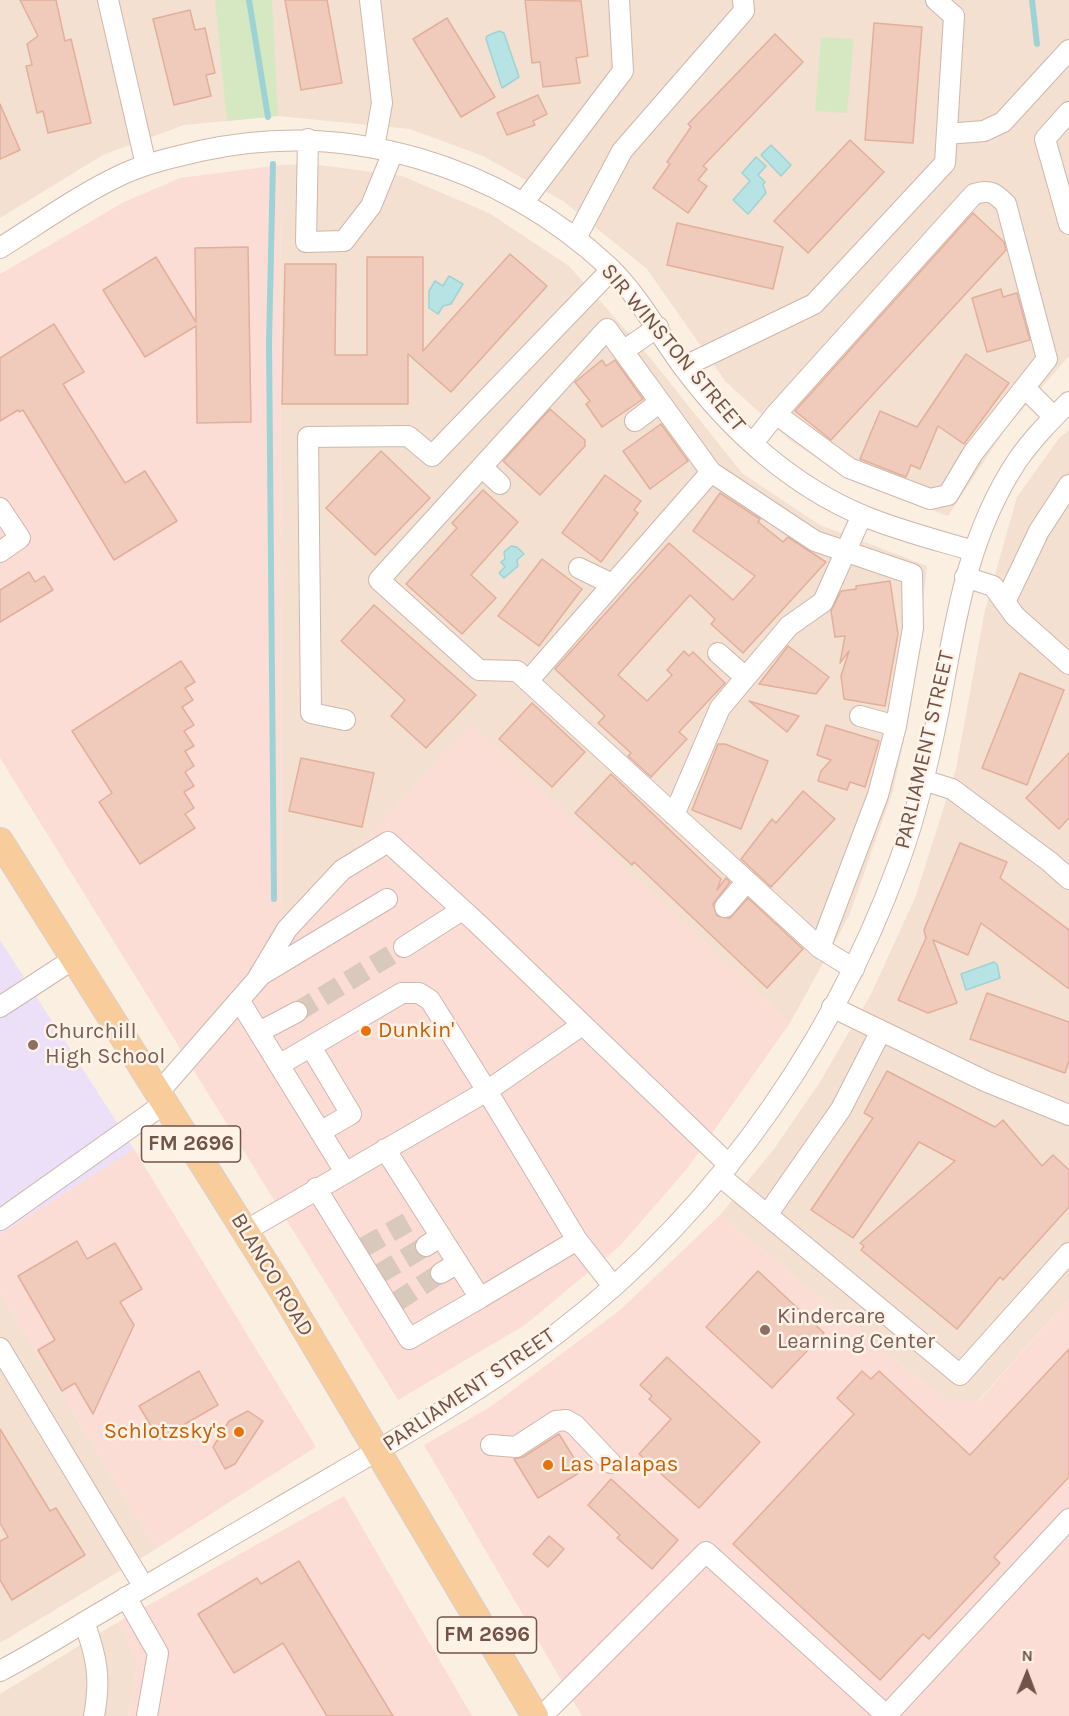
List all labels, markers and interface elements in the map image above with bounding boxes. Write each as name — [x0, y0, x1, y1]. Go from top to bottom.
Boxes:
street label: SIR WINSTON STREET — [595, 259, 751, 437]
street label: PARLIAMENT STREET — [889, 648, 961, 852]
place label: Dunkin' — [378, 1018, 454, 1044]
place label: Churchill High School — [45, 1019, 165, 1070]
marker: Dunkin' — [359, 1024, 373, 1038]
marker: Churchill High School — [26, 1038, 40, 1052]
road number: FM 2696 — [142, 1126, 240, 1162]
street label: BLANCO ROAD — [225, 1208, 319, 1342]
place label: Kindercare Learning Center — [777, 1304, 935, 1356]
street label: PARLIAMENT STREET — [378, 1322, 560, 1458]
marker: Kindercare Learning Center — [758, 1323, 772, 1337]
place label: Schlotzsky's — [104, 1419, 227, 1445]
marker: Schlotzsky's — [232, 1425, 246, 1439]
place label: Las Palapas — [560, 1452, 678, 1478]
marker: Las Palapas — [541, 1458, 555, 1472]
road number: FM 2696 — [438, 1617, 536, 1653]
north arrow — [997, 1644, 1057, 1704]
text: N — [1021, 1646, 1033, 1665]

